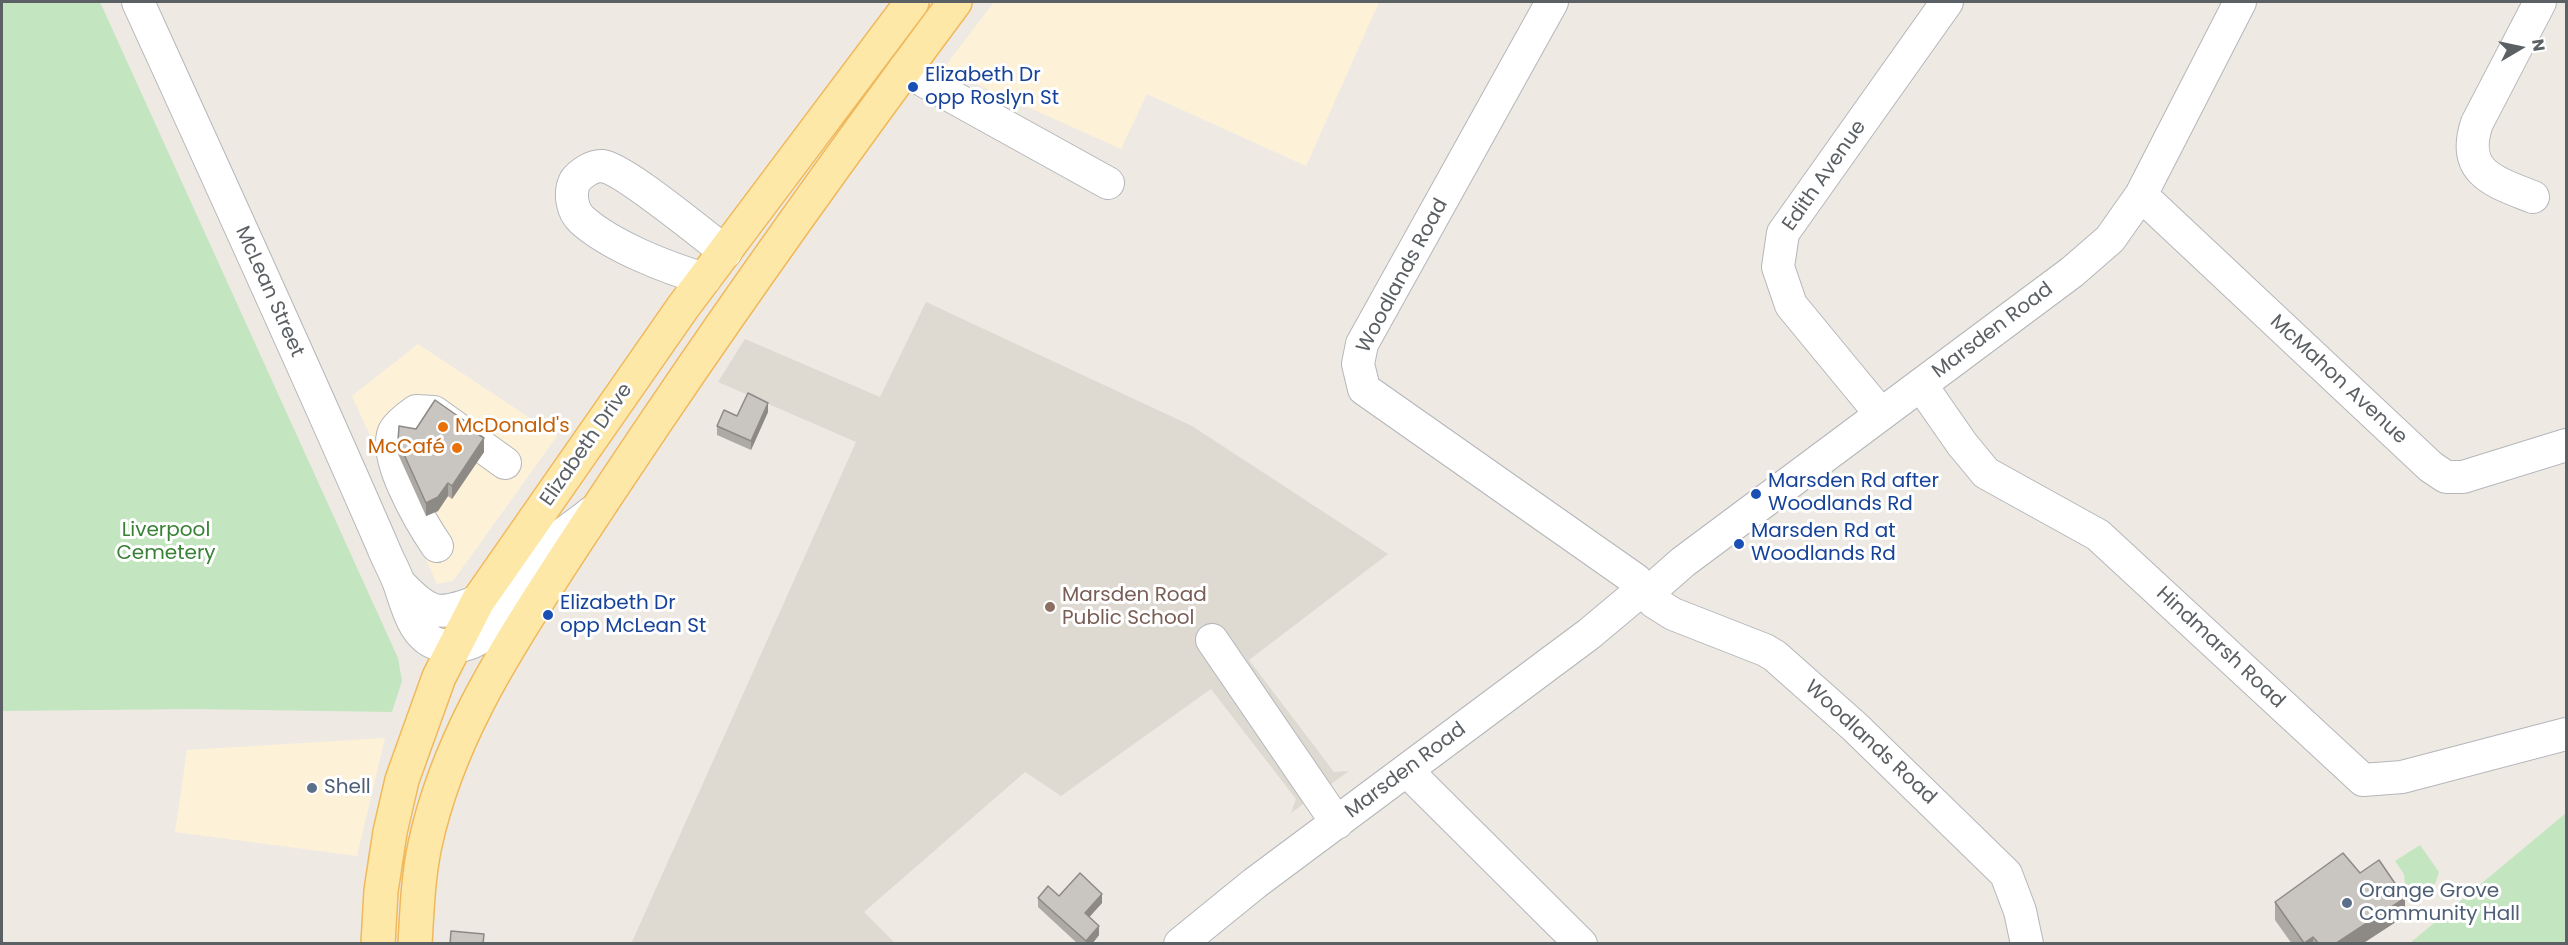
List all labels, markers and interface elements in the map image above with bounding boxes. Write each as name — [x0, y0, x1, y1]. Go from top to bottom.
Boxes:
north arrow — [2490, 18, 2550, 78]
text: N — [2526, 37, 2551, 53]
place label: Elizabeth Dr opp Roslyn St — [925, 64, 1059, 111]
marker: Elizabeth Dr opp Roslyn St — [906, 80, 920, 94]
street label: Edith Avenue — [1778, 116, 1872, 236]
street label: Woodlands Road — [1352, 195, 1454, 357]
street label: McLean Street — [229, 223, 309, 361]
street label: Marsden Road — [1928, 278, 2058, 384]
street label: McMahon Avenue — [2264, 310, 2412, 450]
street label: Elizabeth Drive — [536, 379, 638, 511]
place label: McDonald's — [455, 415, 570, 439]
marker: McDonald's — [436, 420, 450, 434]
place label: McCafé — [368, 436, 445, 460]
marker: McCafé — [450, 441, 464, 455]
place label: Marsden Rd after Woodlands Rd — [1768, 470, 1939, 517]
marker: Marsden Rd after Woodlands Rd — [1749, 487, 1763, 501]
park label: Liverpool Cemetery — [116, 519, 216, 566]
place label: Marsden Rd at Woodlands Rd — [1751, 520, 1896, 567]
marker: Marsden Rd at Woodlands Rd — [1732, 537, 1746, 551]
street label: Hindmarsh Road — [2151, 582, 2289, 714]
place label: Marsden Road Public School — [1062, 584, 1207, 631]
place label: Elizabeth Dr opp McLean St — [560, 592, 706, 639]
marker: Marsden Road Public School — [1043, 600, 1057, 614]
marker: Elizabeth Dr opp McLean St — [541, 608, 555, 622]
street label: Woodlands Road — [1799, 676, 1941, 810]
street label: Marsden Road — [1341, 718, 1471, 824]
place label: Shell — [324, 776, 371, 800]
marker: Shell — [305, 781, 319, 795]
place label: Orange Grove Community Hall — [2359, 880, 2520, 927]
marker: Orange Grove Community Hall — [2340, 896, 2354, 910]

